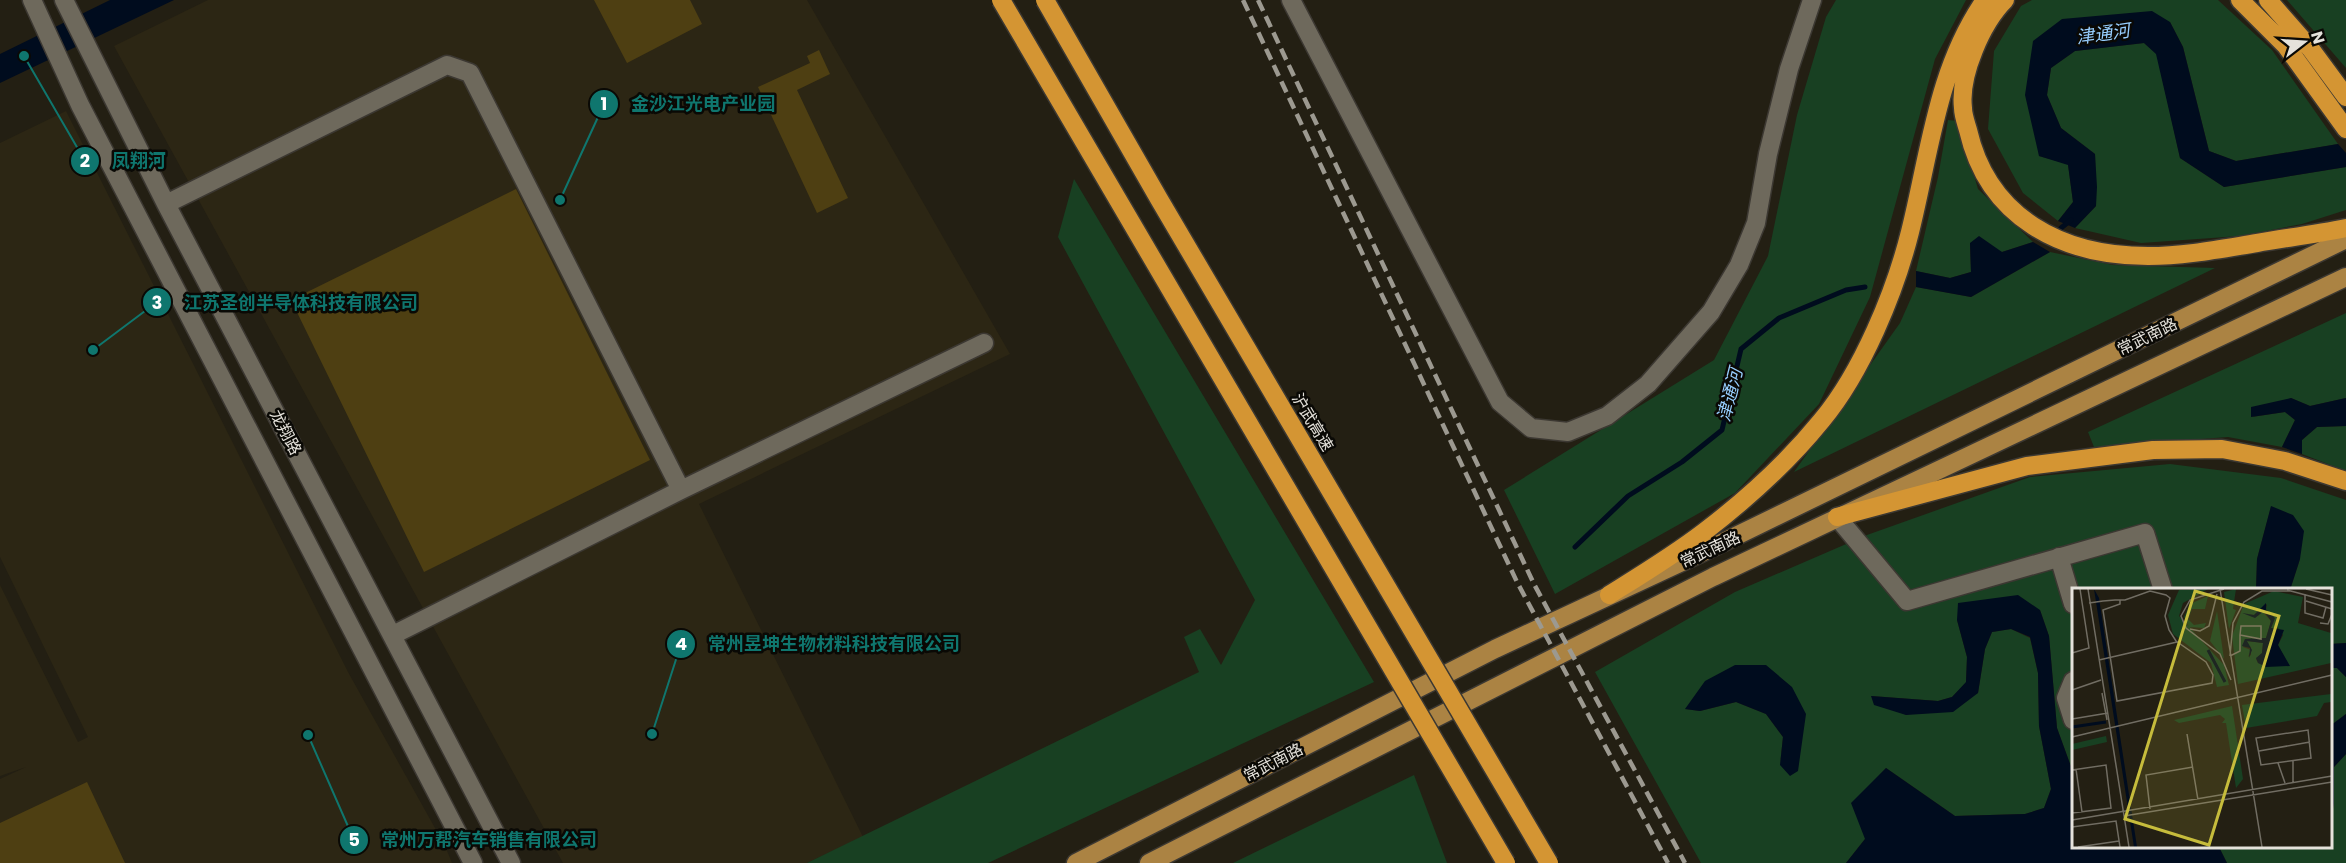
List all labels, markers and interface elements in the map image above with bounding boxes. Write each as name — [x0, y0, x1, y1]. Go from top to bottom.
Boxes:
north arrow — [2274, 12, 2334, 72]
water label: 津通河 — [2074, 17, 2134, 50]
text: N — [2305, 29, 2331, 47]
callout: 金沙江光电产业园 — [589, 86, 787, 122]
text: 1 — [601, 91, 607, 116]
text: 金沙江光电产业园 — [631, 91, 775, 116]
callout: 凤翔河 — [70, 143, 178, 179]
text: 2 — [80, 148, 90, 173]
text: 凤翔河 — [112, 148, 166, 173]
callout: 江苏圣创半导体科技有限公司 — [142, 284, 430, 320]
text: 3 — [152, 290, 162, 315]
text: 江苏圣创半导体科技有限公司 — [184, 290, 418, 315]
street label: 常武南路 — [2113, 312, 2181, 361]
water label: 津通河 — [1711, 363, 1749, 424]
street label: 沪武高速 — [1286, 389, 1339, 456]
street label: 龙翔路 — [264, 406, 307, 459]
street label: 常武南路 — [1676, 526, 1744, 573]
inset map — [2072, 588, 2331, 848]
callout: 常州昱坤生物材料科技有限公司 — [666, 626, 972, 662]
text: 4 — [675, 631, 687, 656]
text: 常州昱坤生物材料科技有限公司 — [708, 631, 960, 656]
street label: 常武南路 — [1239, 738, 1307, 787]
callout: 常州万帮汽车销售有限公司 — [339, 822, 609, 858]
text: 5 — [348, 827, 360, 852]
text: 常州万帮汽车销售有限公司 — [381, 827, 597, 852]

